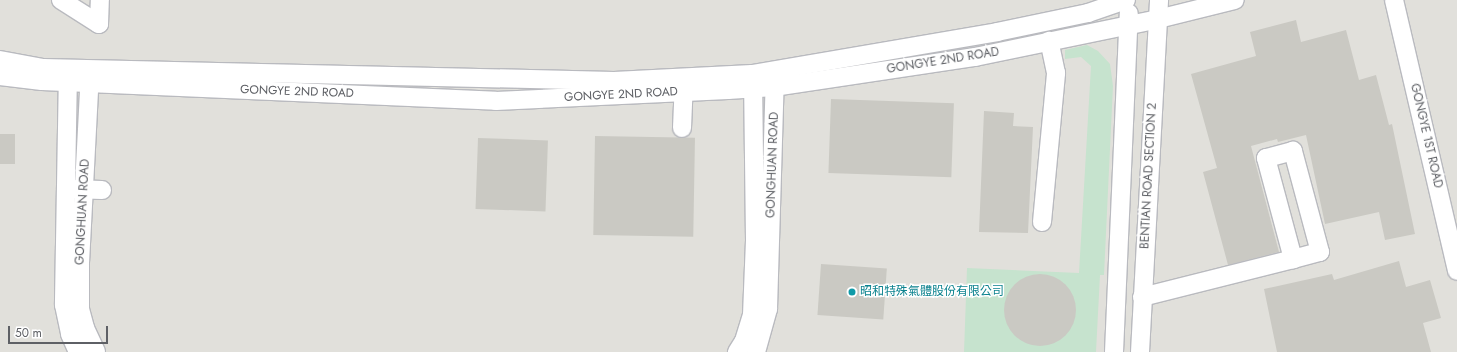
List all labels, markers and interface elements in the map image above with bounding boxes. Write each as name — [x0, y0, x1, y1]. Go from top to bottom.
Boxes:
street label: GONGYE 2ND ROAD — [886, 45, 1000, 77]
street label: GONGYE 1ST ROAD — [1407, 82, 1445, 190]
street label: GONGYE 2ND ROAD — [240, 83, 354, 101]
street label: GONGYE 2ND ROAD — [564, 85, 678, 105]
street label: BENTIAN ROAD SECTION 2 — [1138, 103, 1160, 249]
street label: GONGHUAN ROAD — [764, 112, 782, 218]
street label: GONGHUAN ROAD — [73, 159, 93, 265]
place label: 昭和特殊氣體股份有限公司 — [860, 285, 1004, 299]
marker: 昭和特殊氣體股份有限公司 — [847, 287, 857, 297]
scale bar — [10, 318, 110, 344]
text: 50 m — [15, 324, 42, 342]

